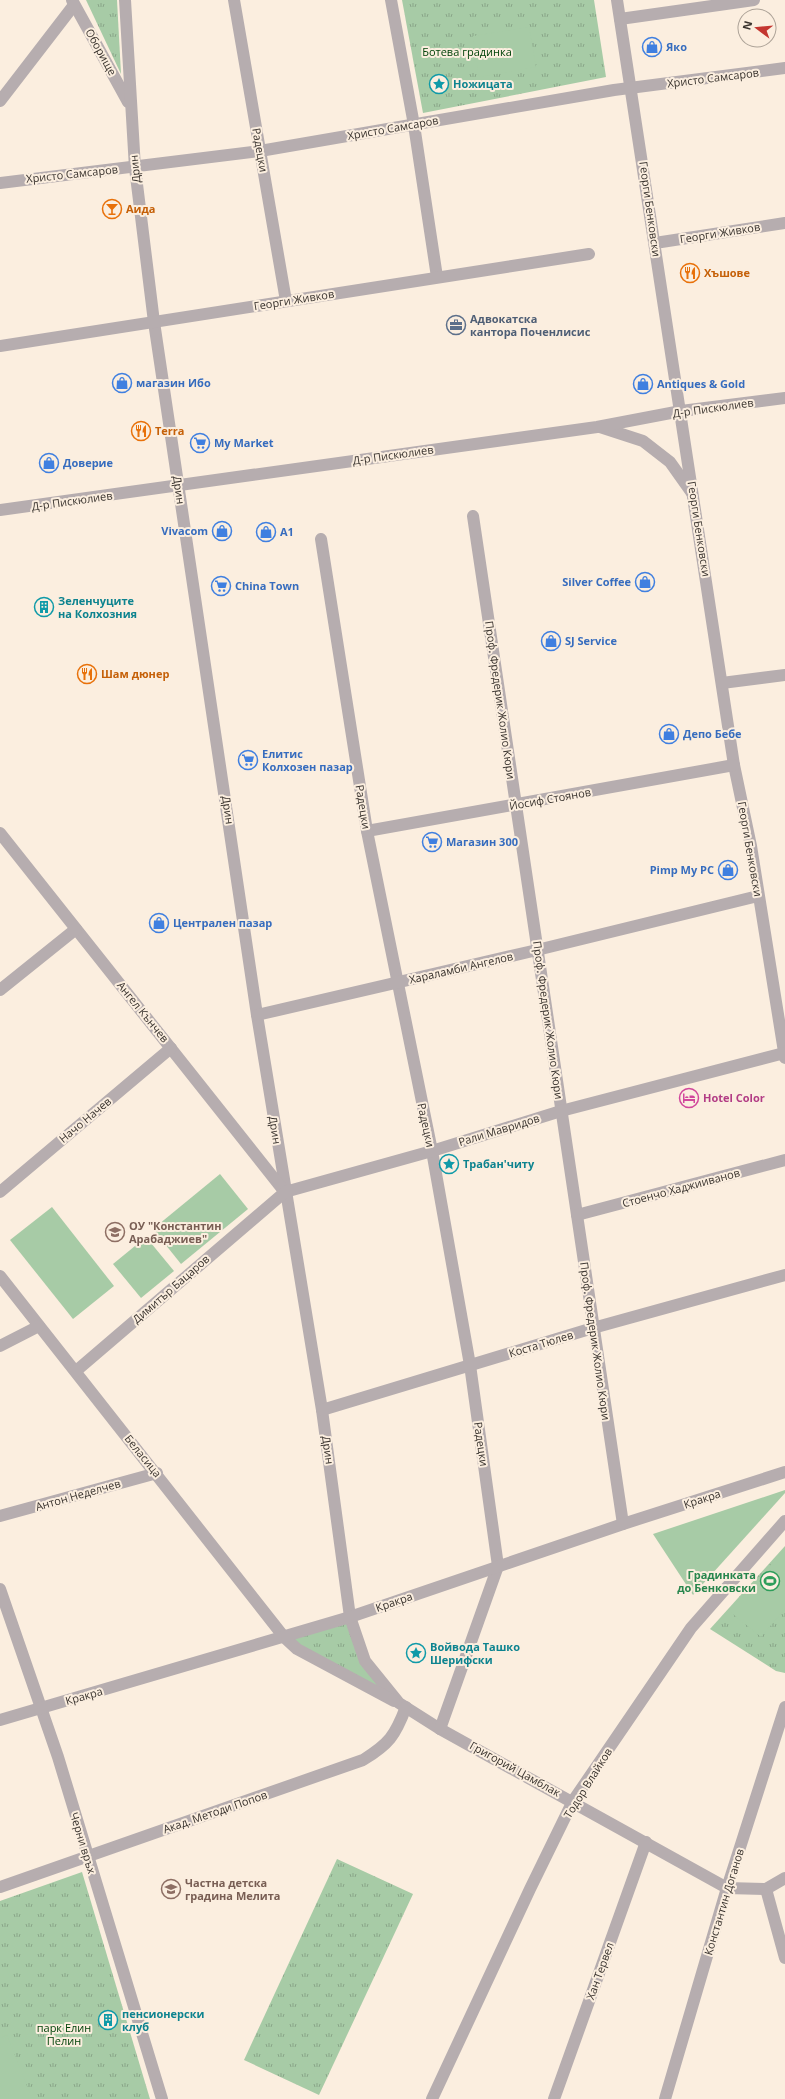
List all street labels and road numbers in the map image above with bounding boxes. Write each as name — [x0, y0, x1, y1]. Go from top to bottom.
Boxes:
street label: Оборище — [82, 26, 120, 78]
street label: Христо Самсаров — [666, 64, 760, 91]
street label: Христо Самсаров — [346, 112, 440, 143]
street label: Радецки — [249, 127, 272, 173]
street label: Дрин — [126, 154, 143, 184]
street label: Георги Бенковски — [636, 160, 665, 258]
street label: Христо Самсаров — [25, 161, 119, 186]
street label: Георги Живков — [679, 219, 761, 246]
street label: Георги Живков — [253, 286, 335, 313]
street label: Д-р Пискюлиев — [672, 394, 754, 421]
street label: Д-р Пискюлиев — [352, 441, 434, 468]
street label: Дрин — [170, 475, 189, 505]
street label: Георги Бенковски — [685, 480, 714, 578]
street label: Д-р Пискюлиев — [31, 487, 113, 514]
street label: Проф. Фредерик Жолио Кюри — [482, 620, 519, 780]
street label: Радецки — [353, 784, 374, 830]
street label: Йосиф Стоянов — [508, 784, 592, 813]
street label: Дрин — [219, 795, 238, 825]
street label: Георги Бенковски — [735, 800, 766, 898]
street label: Проф. Фредерик Жолио Кюри — [530, 940, 567, 1100]
street label: Хараламби Ангелов — [407, 948, 514, 987]
street label: Ангел Кънчев — [114, 978, 173, 1045]
street label: Начо Начев — [55, 1093, 114, 1146]
street label: Радецки — [414, 1101, 438, 1148]
street label: Рали Мавридов — [456, 1110, 541, 1149]
street label: Дрин — [266, 1115, 285, 1145]
street label: Стоенчо Хаджииванов — [620, 1165, 741, 1210]
street label: Димитър Бацаров — [129, 1251, 212, 1326]
street label: Проф. Фредерик Жолио Кюри — [577, 1261, 614, 1421]
street label: Коста Тюлев — [507, 1327, 575, 1360]
street label: Радецки — [471, 1421, 492, 1467]
street label: Беласица — [122, 1431, 165, 1480]
street label: Дрин — [319, 1435, 338, 1465]
street label: Антон Неделчев — [34, 1475, 122, 1514]
street label: Кракра — [681, 1486, 722, 1512]
street label: Кракра — [373, 1588, 414, 1615]
street label: Кракра — [63, 1683, 104, 1708]
street label: Григорий Цамблак — [467, 1737, 563, 1800]
street label: Тодор Влайков — [560, 1745, 615, 1821]
street label: Акад. Методи Попов — [161, 1787, 269, 1836]
street label: Черни връх — [67, 1810, 100, 1876]
street label: Константин Доганов — [700, 1847, 747, 1957]
street label: Хан Тервел — [582, 1940, 617, 2002]

